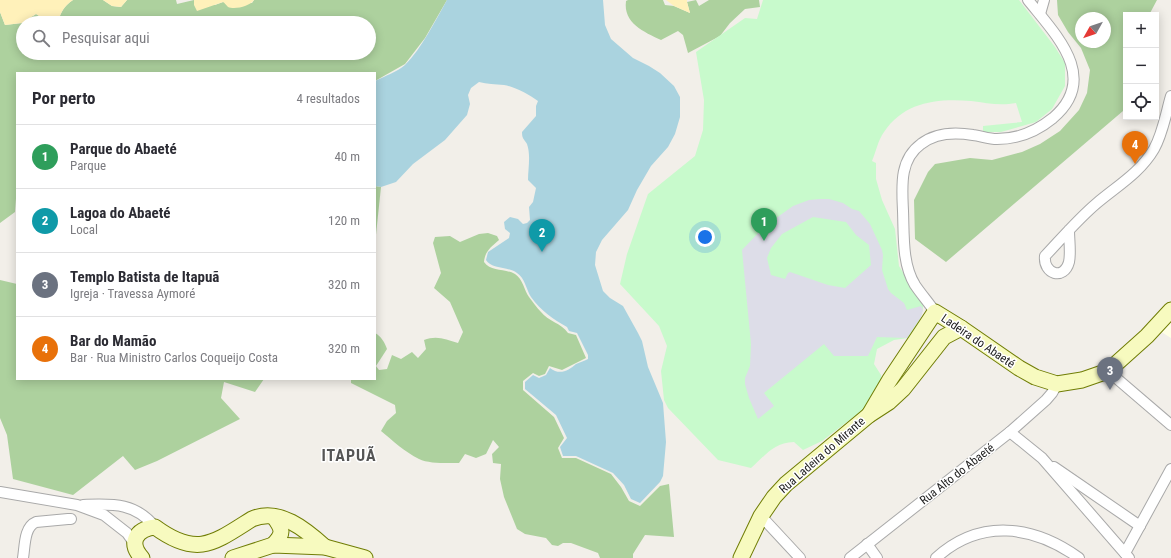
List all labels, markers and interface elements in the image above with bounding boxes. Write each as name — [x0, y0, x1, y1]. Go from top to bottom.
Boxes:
north arrow — [1075, 12, 1111, 48]
map controls — [1123, 12, 1159, 120]
button: + — [1123, 12, 1159, 48]
search box — [16, 16, 376, 60]
icon: search — [30, 27, 52, 49]
text: Pesquisar aqui — [62, 29, 150, 47]
button: − — [1123, 48, 1159, 84]
button: locate — [1123, 84, 1159, 120]
text: Por perto — [32, 88, 96, 108]
text: 4 resultados — [296, 91, 360, 106]
pin: 4 — [1122, 131, 1148, 164]
text: Parque do Abaeté — [70, 140, 177, 158]
text: 1 — [42, 149, 48, 164]
text: 40 m — [334, 149, 360, 164]
text: Parque — [70, 158, 106, 173]
text: Lagoa do Abaeté — [70, 204, 171, 222]
pin: 1 — [751, 208, 777, 241]
text: 2 — [42, 213, 48, 228]
text: 120 m — [328, 213, 360, 228]
pin: 2 — [529, 219, 555, 252]
text: Local — [70, 222, 98, 237]
your location — [695, 227, 715, 247]
text: Templo Batista de Itapuã — [70, 268, 219, 286]
text: 3 — [42, 277, 48, 292]
text: 320 m — [328, 277, 360, 292]
text: Igreja · Travessa Aymoré — [70, 286, 195, 301]
street label: Ladeira do Abaeté — [939, 311, 1018, 371]
text: Bar do Mamão — [70, 332, 156, 350]
text: 4 — [42, 341, 48, 356]
text: 320 m — [328, 341, 360, 356]
text: Bar · Rua Ministro Carlos Coqueijo Costa — [70, 350, 278, 365]
pin: 3 — [1097, 357, 1123, 390]
street label: Rua Ladeira do Mirante — [776, 414, 868, 496]
street label: Rua Alto do Abaeté — [917, 440, 997, 507]
district label: ITAPUÃ — [321, 446, 377, 465]

